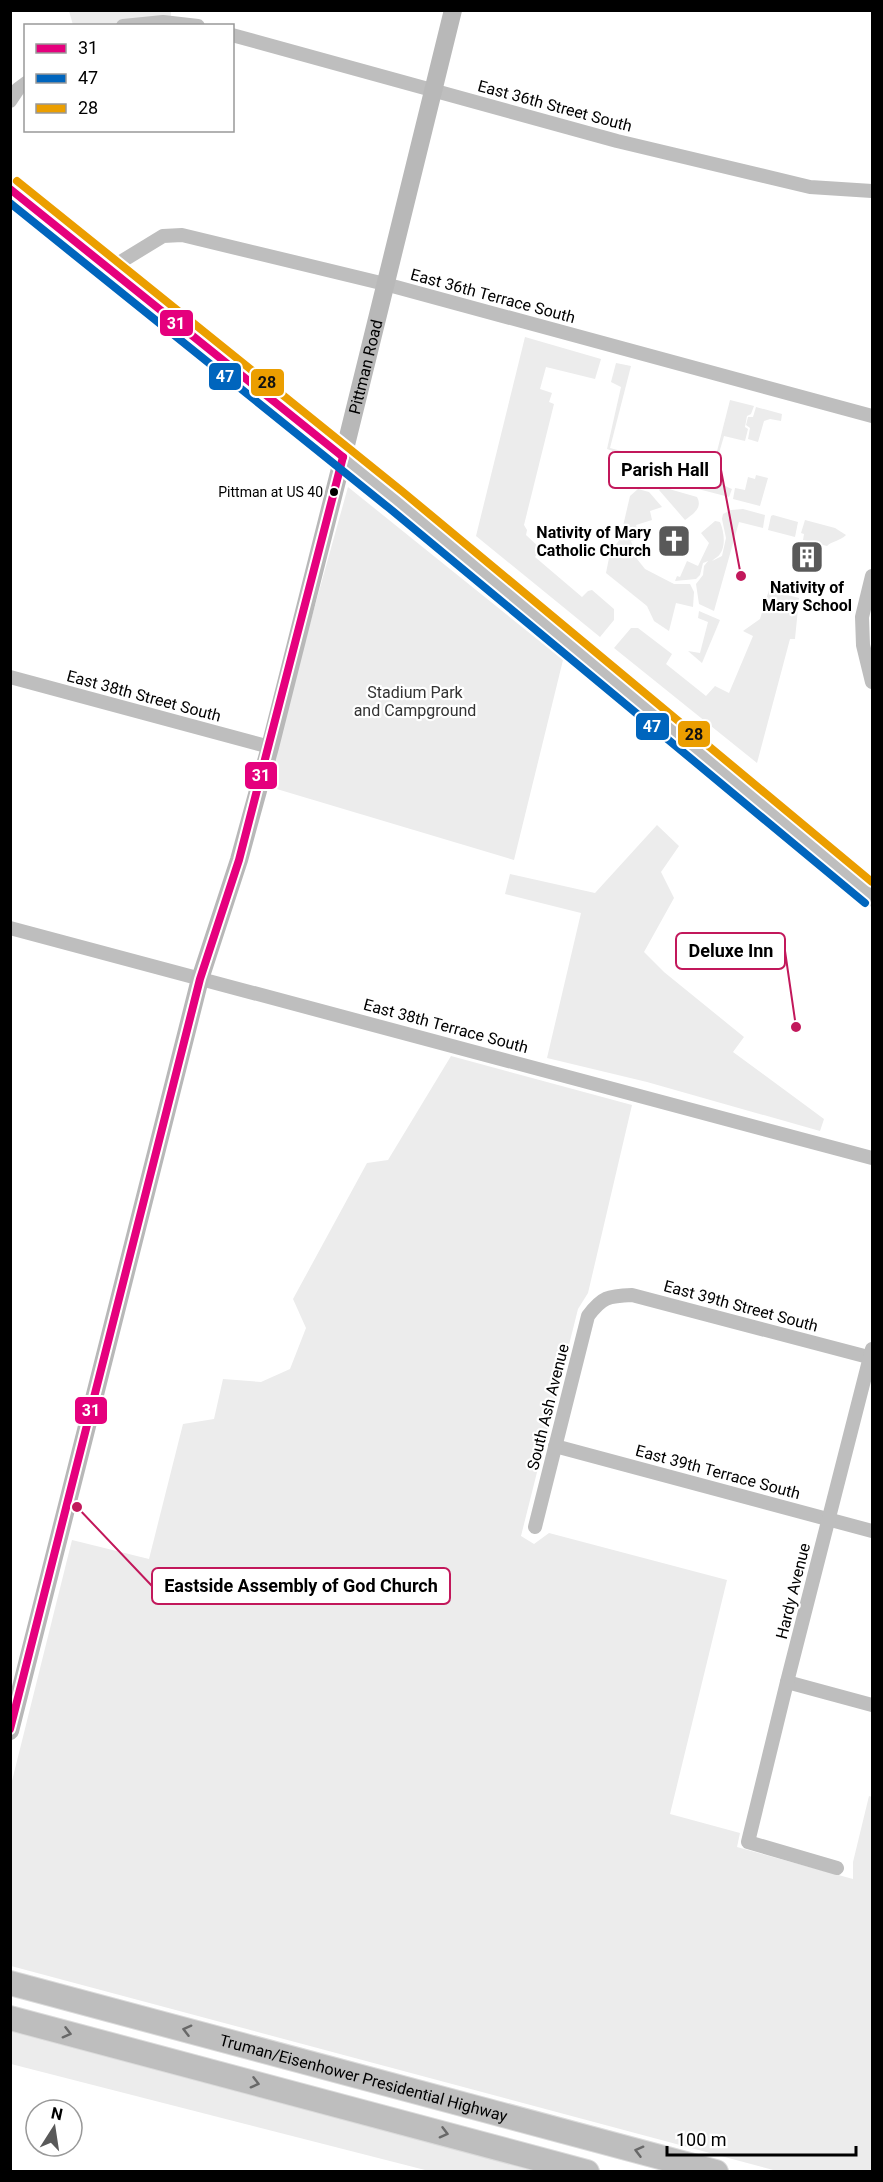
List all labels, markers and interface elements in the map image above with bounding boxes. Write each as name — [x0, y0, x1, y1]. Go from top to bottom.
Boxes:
legend — [24, 24, 234, 132]
text: 31 — [78, 37, 98, 58]
text: 47 — [78, 67, 98, 88]
street label: East 36th Street South — [476, 76, 634, 136]
text: 28 — [78, 97, 98, 118]
street label: East 36th Terrace South — [409, 265, 577, 327]
line badge: 31 — [159, 309, 194, 337]
text: 31 — [167, 314, 185, 333]
street label: Pittman Road — [344, 318, 386, 416]
line badge: 47 — [208, 362, 242, 391]
text: 47 — [216, 367, 234, 386]
line badge: 28 — [250, 368, 285, 397]
text: 28 — [258, 373, 276, 392]
callout: Parish Hall — [609, 452, 721, 488]
text: Parish Hall — [621, 459, 709, 480]
place label: Pittman at US 40 — [218, 484, 323, 500]
marker: Pittman at US 40 — [328, 486, 340, 498]
place label: Nativity of Mary Catholic Church — [536, 523, 652, 560]
church icon: Nativity of Mary Catholic Church — [656, 523, 692, 559]
building icon: Nativity of Mary School — [789, 539, 825, 575]
place label: Nativity of Mary School — [762, 578, 852, 615]
street label: East 38th Street South — [65, 666, 223, 726]
park label: Stadium Park and Campground — [354, 683, 476, 720]
line badge: 47 — [635, 712, 670, 741]
text: 47 — [643, 717, 661, 736]
line badge: 28 — [677, 720, 711, 748]
text: 28 — [685, 725, 703, 744]
line badge: 31 — [244, 761, 278, 790]
text: 31 — [252, 766, 270, 785]
callout: Deluxe Inn — [676, 933, 785, 969]
text: Deluxe Inn — [689, 940, 773, 961]
street label: East 38th Terrace South — [362, 995, 530, 1057]
street label: East 39th Street South — [662, 1276, 820, 1336]
street label: South Ash Avenue — [523, 1342, 573, 1472]
line badge: 31 — [74, 1396, 108, 1425]
text: 31 — [82, 1401, 100, 1420]
street label: East 39th Terrace South — [634, 1441, 802, 1503]
street label: Hardy Avenue — [772, 1541, 814, 1641]
callout: Eastside Assembly of God Church — [152, 1568, 450, 1604]
text: Eastside Assembly of God Church — [164, 1575, 438, 1596]
one-way arrow — [62, 2025, 72, 2038]
one-way arrow — [182, 2025, 192, 2038]
street label: Truman/Eisenhower Presidential Highway — [218, 2030, 510, 2125]
one-way arrow — [250, 2076, 260, 2088]
north arrow — [24, 2098, 84, 2158]
text: N — [50, 2103, 65, 2124]
scale bar — [667, 2119, 856, 2157]
one-way arrow — [439, 2126, 449, 2139]
text: 100 m — [676, 2129, 727, 2150]
one-way arrow — [634, 2146, 645, 2158]

